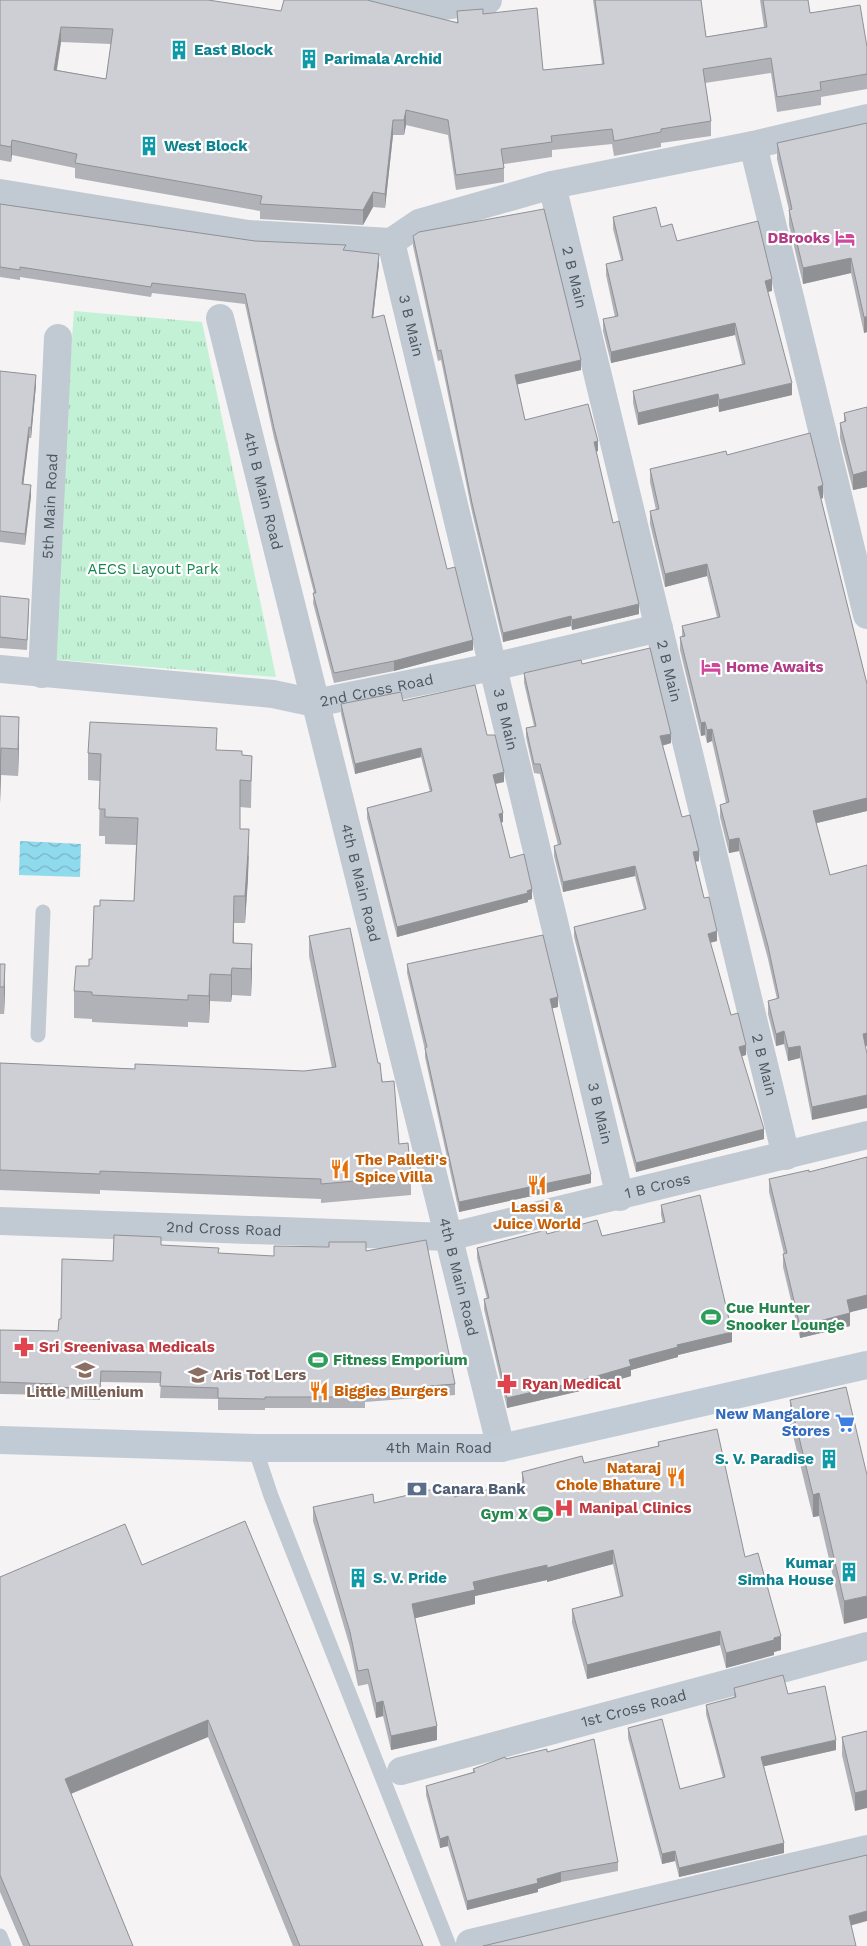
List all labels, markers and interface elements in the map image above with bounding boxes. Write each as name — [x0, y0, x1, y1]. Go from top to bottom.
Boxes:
building icon: East Block — [168, 39, 190, 61]
place label: East Block — [194, 41, 274, 59]
building icon: Parimala Archid — [298, 48, 320, 70]
place label: Parimala Archid — [324, 50, 442, 68]
building icon: West Block — [138, 135, 160, 157]
place label: West Block — [164, 137, 248, 155]
hotel icon: DBrooks — [834, 227, 856, 249]
place label: DBrooks — [767, 229, 830, 247]
street label: 2 B Main — [558, 244, 590, 310]
street label: 3 B Main — [395, 293, 427, 359]
street label: 4th B Main Road — [240, 430, 286, 552]
street label: 5th Main Road — [38, 453, 61, 559]
park label: AECS Layout Park — [88, 560, 219, 578]
street label: 2 B Main — [653, 638, 685, 704]
hotel icon: Home Awaits — [700, 656, 722, 678]
place label: Home Awaits — [726, 658, 823, 676]
street label: 2nd Cross Road — [318, 670, 435, 711]
street label: 3 B Main — [489, 687, 522, 752]
street label: 4th B Main Road — [337, 822, 384, 944]
street label: 2 B Main — [748, 1032, 780, 1098]
street label: 3 B Main — [584, 1080, 616, 1146]
place label: The Palleti's Spice Villa — [355, 1151, 447, 1186]
restaurant icon: The Palleti's Spice Villa — [329, 1158, 351, 1180]
street label: 1 B Cross — [623, 1169, 692, 1203]
restaurant icon: Lassi & Juice World — [526, 1174, 548, 1196]
place label: Lassi & Juice World — [493, 1198, 581, 1233]
street label: 4th B Main Road — [435, 1216, 482, 1338]
street label: 2nd Cross Road — [166, 1218, 282, 1240]
place label: Cue Hunter Snooker Lounge — [726, 1299, 845, 1334]
sports icon: Cue Hunter Snooker Lounge — [700, 1306, 722, 1328]
pharmacy icon: Sri Sreenivasa Medicals — [13, 1336, 35, 1358]
place label: Sri Sreenivasa Medicals — [39, 1338, 215, 1356]
sports icon: Fitness Emporium — [307, 1349, 329, 1371]
place label: Fitness Emporium — [333, 1351, 468, 1369]
school or university icon: Little Millenium — [74, 1359, 96, 1381]
school or university icon: Aris Tot Lers — [187, 1364, 209, 1386]
place label: Aris Tot Lers — [213, 1366, 306, 1384]
pharmacy icon: Ryan Medical — [496, 1373, 518, 1395]
place label: Ryan Medical — [522, 1375, 621, 1393]
restaurant icon: Biggies Burgers — [308, 1380, 330, 1402]
place label: Biggies Burgers — [334, 1382, 448, 1400]
place label: Little Millenium — [26, 1383, 144, 1401]
place label: New Mangalore Stores — [715, 1405, 830, 1440]
supermarket icon: New Mangalore Stores — [834, 1412, 856, 1434]
street label: 4th Main Road — [386, 1439, 492, 1457]
building icon: S. V. Paradise — [818, 1448, 840, 1470]
place label: S. V. Paradise — [715, 1450, 814, 1468]
place label: Nataraj Chole Bhature — [556, 1459, 661, 1494]
restaurant icon: Nataraj Chole Bhature — [665, 1466, 687, 1488]
bank icon: Canara Bank — [406, 1478, 428, 1500]
place label: Canara Bank — [432, 1480, 526, 1498]
hospital icon: Manipal Clinics — [553, 1497, 575, 1519]
place label: Manipal Clinics — [579, 1499, 692, 1517]
sports icon: Gym X — [532, 1503, 554, 1525]
place label: Gym X — [480, 1505, 528, 1523]
place label: Kumar Simha House — [738, 1554, 835, 1589]
building icon: Kumar Simha House — [838, 1561, 860, 1583]
building icon: S. V. Pride — [347, 1567, 369, 1589]
place label: S. V. Pride — [373, 1569, 447, 1587]
street label: 1st Cross Road — [579, 1686, 688, 1731]

